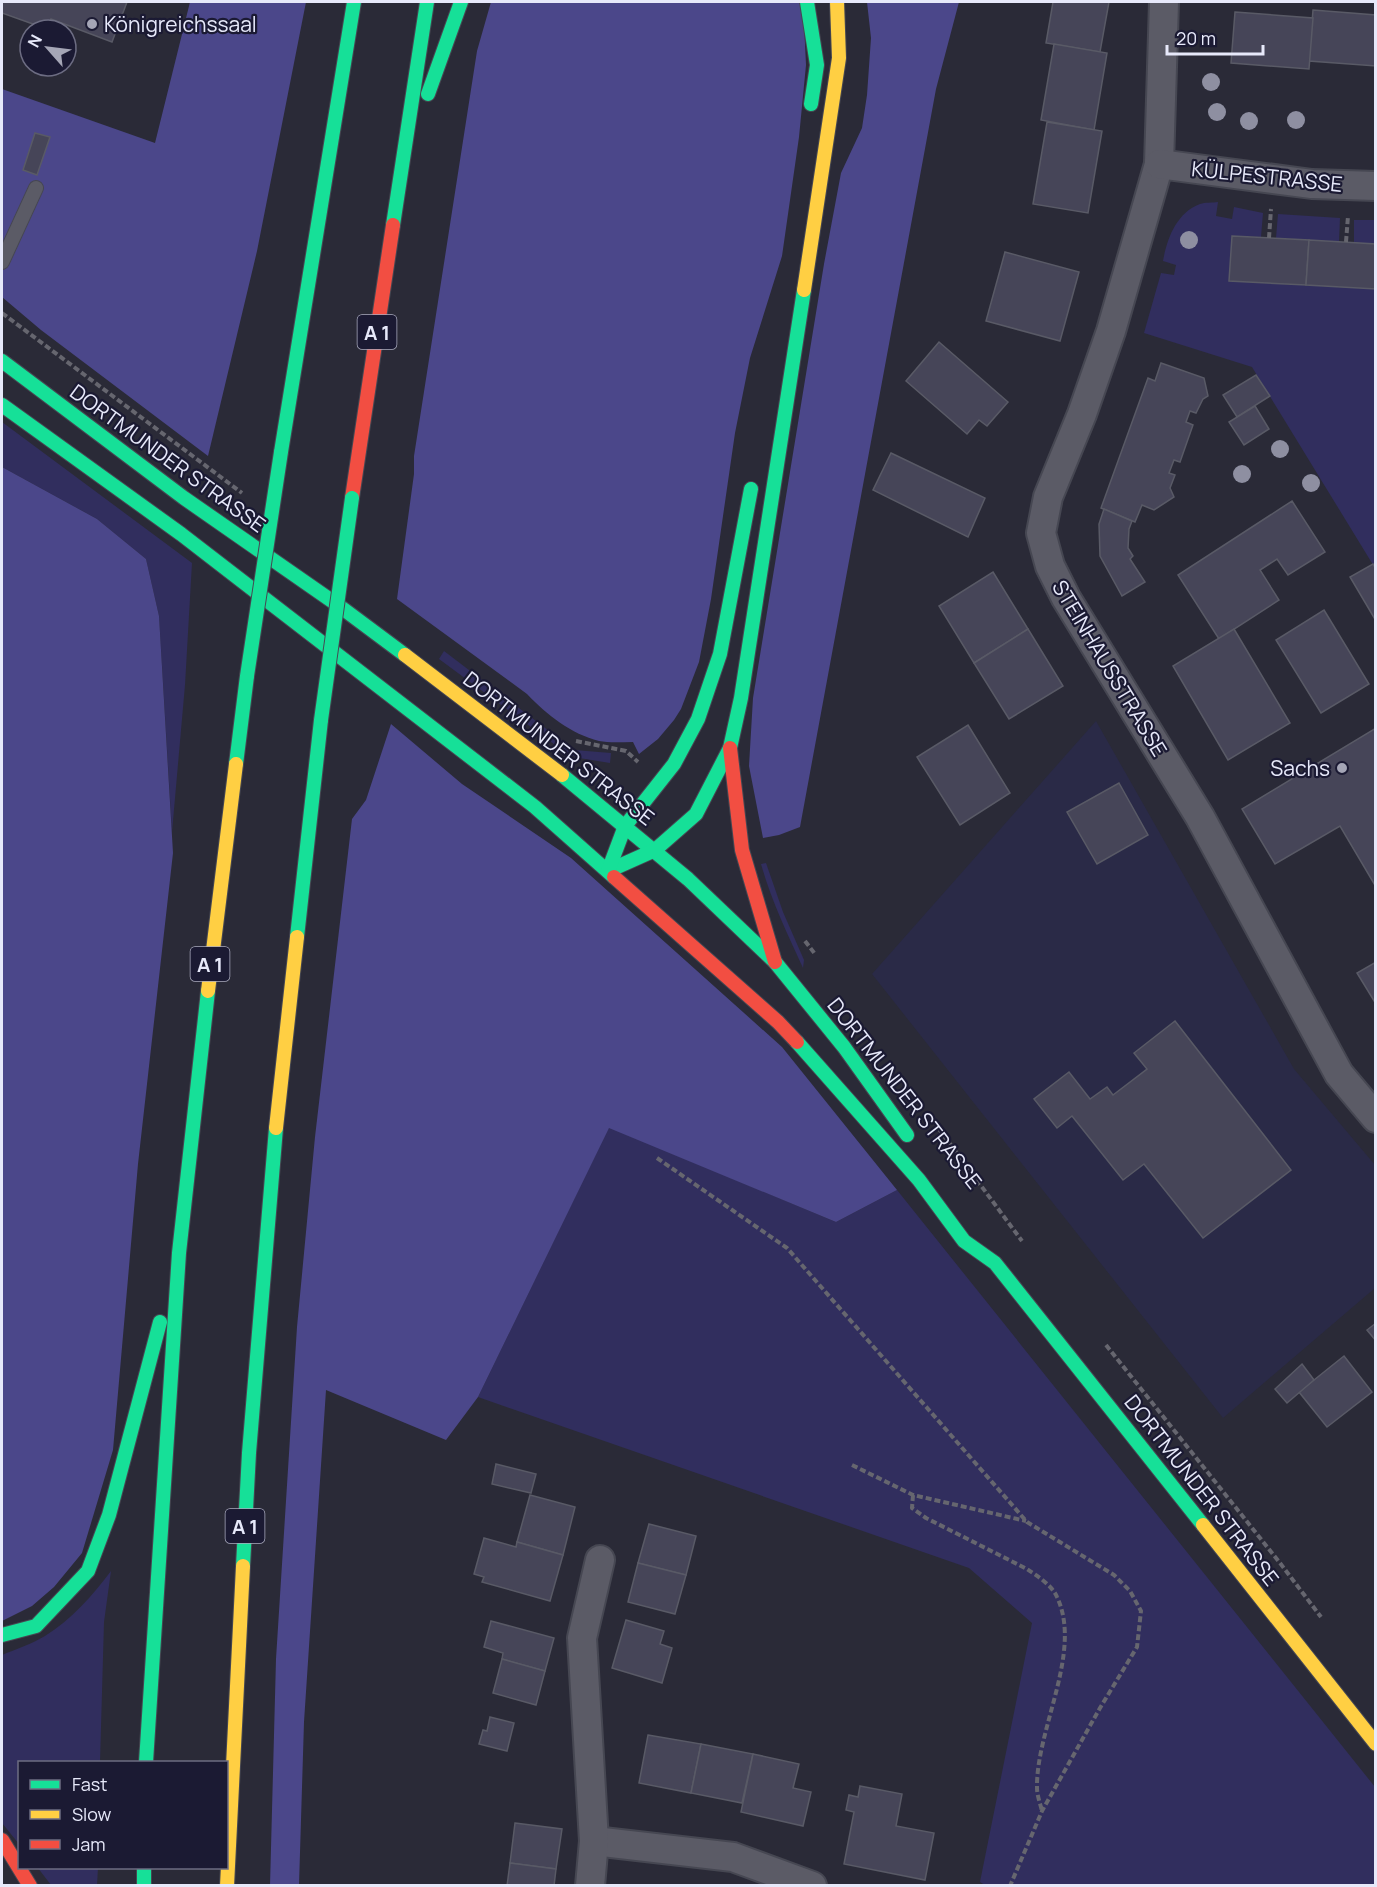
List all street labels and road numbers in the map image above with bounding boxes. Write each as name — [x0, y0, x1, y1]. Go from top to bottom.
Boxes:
street label: KÜLPESTRASSE — [1190, 154, 1344, 198]
road number: A 1 — [358, 315, 397, 349]
street label: DORTMUNDER STRASSE — [65, 378, 271, 538]
street label: STEINHAUSSTRASSE — [1046, 575, 1174, 761]
street label: DORTMUNDER STRASSE — [458, 665, 660, 831]
road number: A 1 — [190, 947, 230, 981]
street label: DORTMUNDER STRASSE — [822, 992, 988, 1194]
street label: DORTMUNDER STRASSE — [1119, 1389, 1285, 1591]
road number: A 1 — [226, 1509, 264, 1543]

